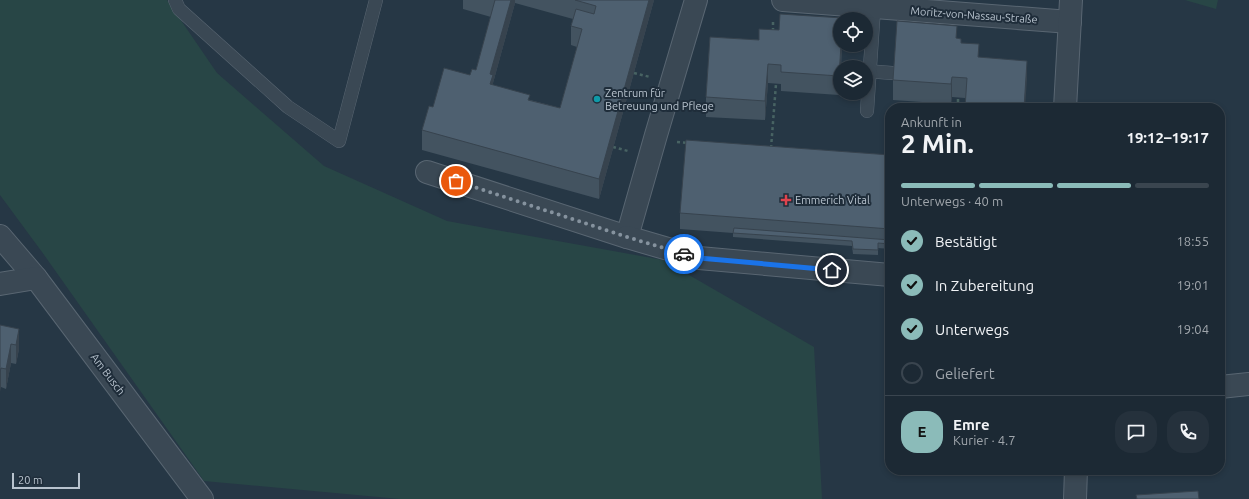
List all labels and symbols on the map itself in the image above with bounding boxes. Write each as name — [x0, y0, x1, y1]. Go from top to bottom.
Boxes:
street label: Moritz-von-Nassau-Straße — [910, 5, 1038, 25]
place label: Zentrum für Betreuung und Pflege — [605, 87, 714, 112]
marker: Zentrum für Betreuung und Pflege — [592, 94, 602, 104]
pin — [439, 164, 473, 198]
marker: Emmerich Vital — [780, 194, 792, 206]
place label: Emmerich Vital — [795, 194, 870, 206]
courier — [664, 234, 704, 274]
pin — [815, 253, 849, 287]
street label: Am Busch — [89, 351, 127, 397]
scale bar — [12, 471, 80, 490]

